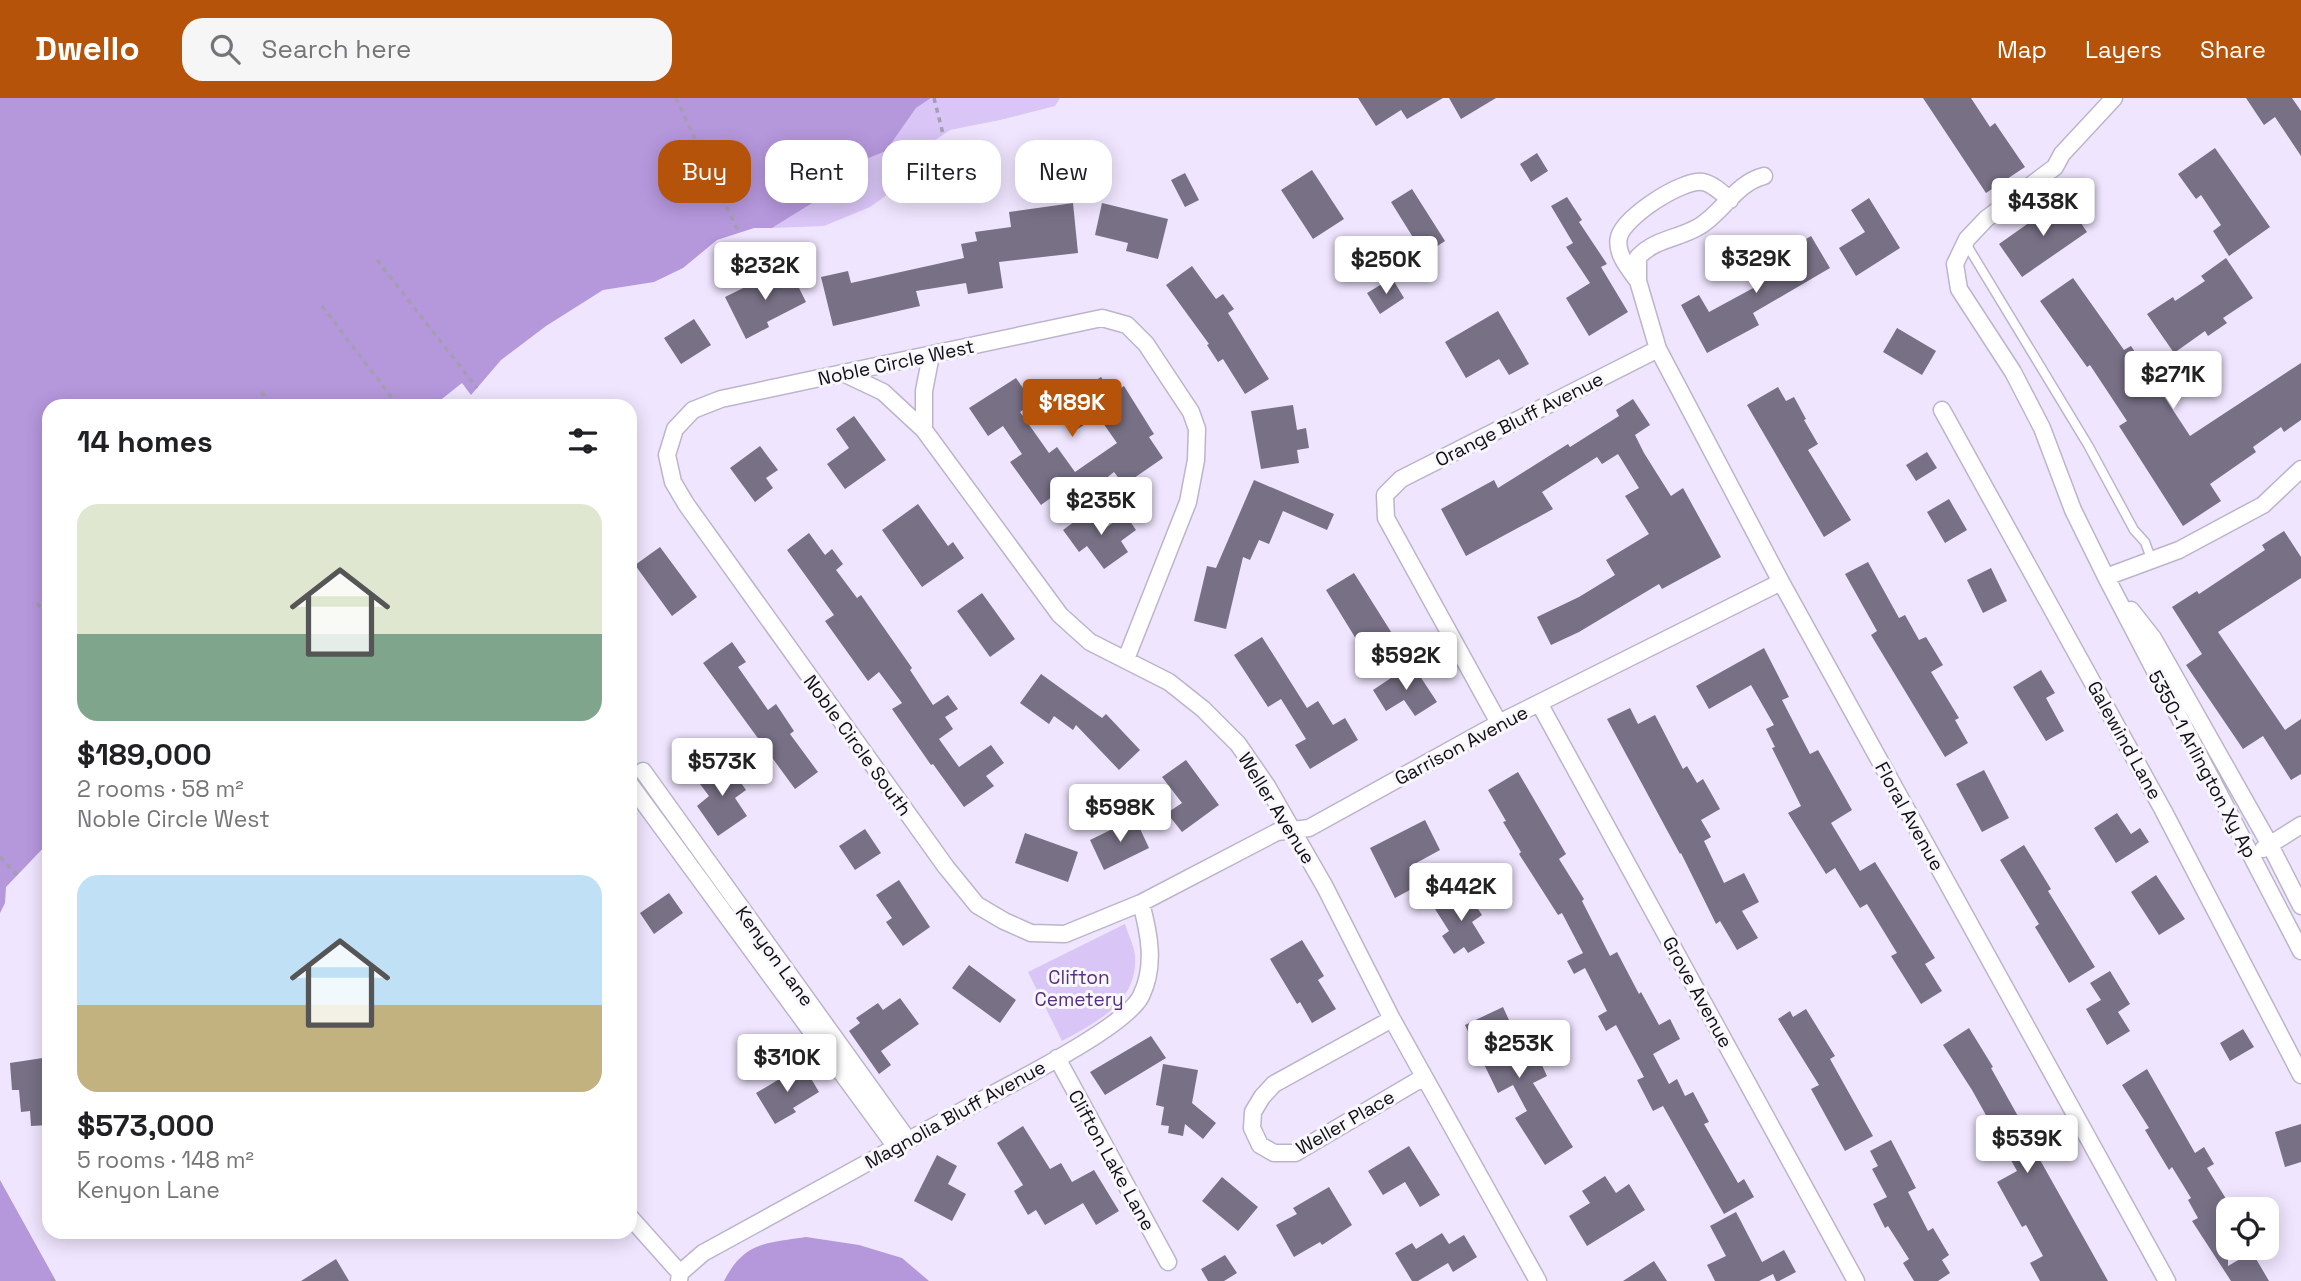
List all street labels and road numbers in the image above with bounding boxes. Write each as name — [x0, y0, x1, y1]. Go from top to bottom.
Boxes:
street label: Noble Circle West — [816, 334, 977, 391]
street label: Orange Bluff Avenue — [1431, 366, 1608, 473]
street label: 5350-1 Arlington Xy Ap — [2142, 666, 2263, 862]
street label: Noble Circle South — [798, 670, 917, 821]
street label: Galewind Lane — [2082, 676, 2168, 804]
street label: Garrison Avenue — [1390, 700, 1532, 791]
street label: Weller Avenue — [1232, 748, 1321, 869]
street label: Floral Avenue — [1869, 757, 1950, 875]
street label: Kenyon Lane — [730, 901, 819, 1011]
street label: Grove Avenue — [1657, 932, 1738, 1052]
street label: Magnolia Bluff Avenue — [860, 1054, 1050, 1175]
street label: Weller Place — [1292, 1084, 1399, 1161]
street label: Clifton Lake Lane — [1062, 1085, 1161, 1235]

